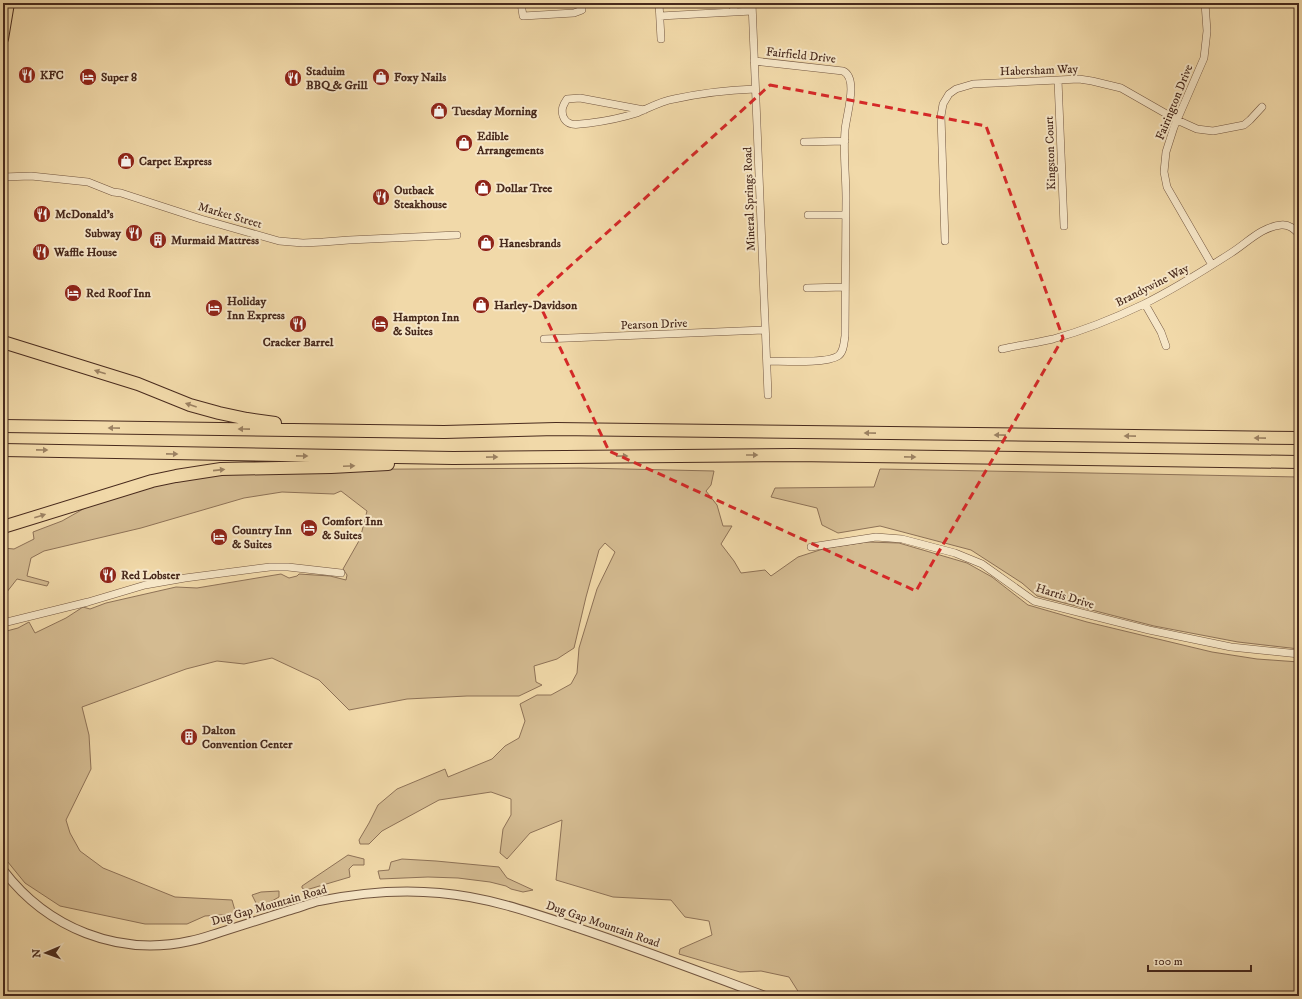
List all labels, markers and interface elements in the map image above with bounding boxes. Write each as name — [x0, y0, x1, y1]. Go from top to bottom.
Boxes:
street label: Fairfield Drive — [765, 44, 837, 67]
street label: Habersham Way — [1000, 62, 1079, 79]
street label: Fairington Drive — [1153, 62, 1196, 142]
place label: Staduim BBQ & Grill — [306, 64, 368, 93]
restaurant icon: KFC — [17, 65, 37, 85]
hotel icon: Super 8 — [78, 67, 98, 87]
shop icon: Foxy Nails — [371, 67, 391, 87]
place label: KFC — [40, 68, 64, 83]
restaurant icon: Staduim BBQ & Grill — [283, 68, 303, 88]
place label: Super 8 — [101, 70, 137, 85]
place label: Foxy Nails — [394, 70, 446, 85]
shop icon: Tuesday Morning — [429, 101, 449, 121]
place label: Tuesday Morning — [451, 104, 538, 119]
street label: Kingston Court — [1042, 116, 1059, 190]
place label: Edible Arrangements — [476, 129, 544, 158]
shop icon: Edible Arrangements — [454, 133, 474, 153]
street label: Mineral Springs Road — [740, 147, 759, 251]
shop icon: Carpet Express — [116, 151, 136, 171]
place label: Carpet Express — [139, 154, 212, 169]
shop icon: Dollar Tree — [473, 178, 493, 198]
place label: Dollar Tree — [496, 181, 552, 196]
place label: Outback Steakhouse — [394, 183, 447, 212]
restaurant icon: Outback Steakhouse — [371, 187, 391, 207]
street label: Market Street — [196, 199, 264, 232]
restaurant icon: McDonald's — [32, 204, 52, 224]
place label: McDonald's — [55, 207, 114, 222]
restaurant icon: Subway — [124, 223, 144, 243]
place label: Subway — [85, 226, 121, 241]
building icon: Murmaid Mattress — [148, 230, 168, 250]
place label: Murmaid Mattress — [171, 233, 259, 248]
shop icon: Hanesbrands — [476, 233, 496, 253]
place label: Hanesbrands — [499, 236, 561, 251]
restaurant icon: Waffle House — [31, 242, 51, 262]
place label: Waffle House — [53, 245, 117, 260]
street label: Brandywine Way — [1113, 260, 1192, 310]
hotel icon: Red Roof Inn — [63, 283, 83, 303]
place label: Red Roof Inn — [86, 286, 152, 301]
place label: Holiday Inn Express — [227, 294, 285, 323]
shop icon: Harley-Davidson — [471, 295, 491, 315]
hotel icon: Holiday Inn Express — [204, 298, 224, 318]
place label: Harley-Davidson — [494, 298, 578, 313]
place label: Hampton Inn & Suites — [393, 310, 460, 339]
restaurant icon: Cracker Barrel — [288, 314, 308, 334]
hotel icon: Hampton Inn & Suites — [370, 314, 390, 334]
street label: Pearson Drive — [620, 316, 688, 333]
place label: Cracker Barrel — [263, 335, 334, 350]
one-way arrow — [94, 369, 106, 375]
one-way arrow — [185, 402, 197, 408]
one-way arrow — [108, 424, 120, 431]
one-way arrow — [237, 426, 250, 432]
one-way arrow — [863, 430, 876, 436]
one-way arrow — [993, 432, 1006, 438]
one-way arrow — [1123, 433, 1136, 439]
one-way arrow — [1253, 435, 1266, 441]
one-way arrow — [36, 447, 48, 454]
one-way arrow — [166, 450, 178, 457]
one-way arrow — [746, 452, 759, 458]
one-way arrow — [296, 453, 309, 459]
one-way arrow — [616, 453, 629, 459]
one-way arrow — [486, 454, 498, 461]
one-way arrow — [904, 454, 917, 460]
one-way arrow — [343, 463, 356, 469]
one-way arrow — [213, 466, 225, 473]
one-way arrow — [35, 513, 47, 519]
place label: Comfort Inn & Suites — [322, 514, 383, 543]
hotel icon: Comfort Inn & Suites — [299, 518, 319, 538]
place label: Country Inn & Suites — [232, 523, 293, 552]
hotel icon: Country Inn & Suites — [209, 527, 229, 547]
restaurant icon: Red Lobster — [98, 565, 118, 585]
place label: Red Lobster — [121, 568, 180, 583]
street label: Harris Drive — [1034, 580, 1096, 613]
place label: Dalton Convention Center — [202, 723, 293, 752]
building icon: Dalton Convention Center — [179, 727, 199, 747]
street label: Dug Gap Mountain Road — [210, 882, 329, 929]
street label: Dug Gap Mountain Road — [544, 898, 662, 951]
north arrow — [26, 933, 66, 973]
scale bar — [1148, 947, 1251, 973]
text: N — [30, 949, 44, 958]
text: 100 m — [1154, 954, 1183, 969]

